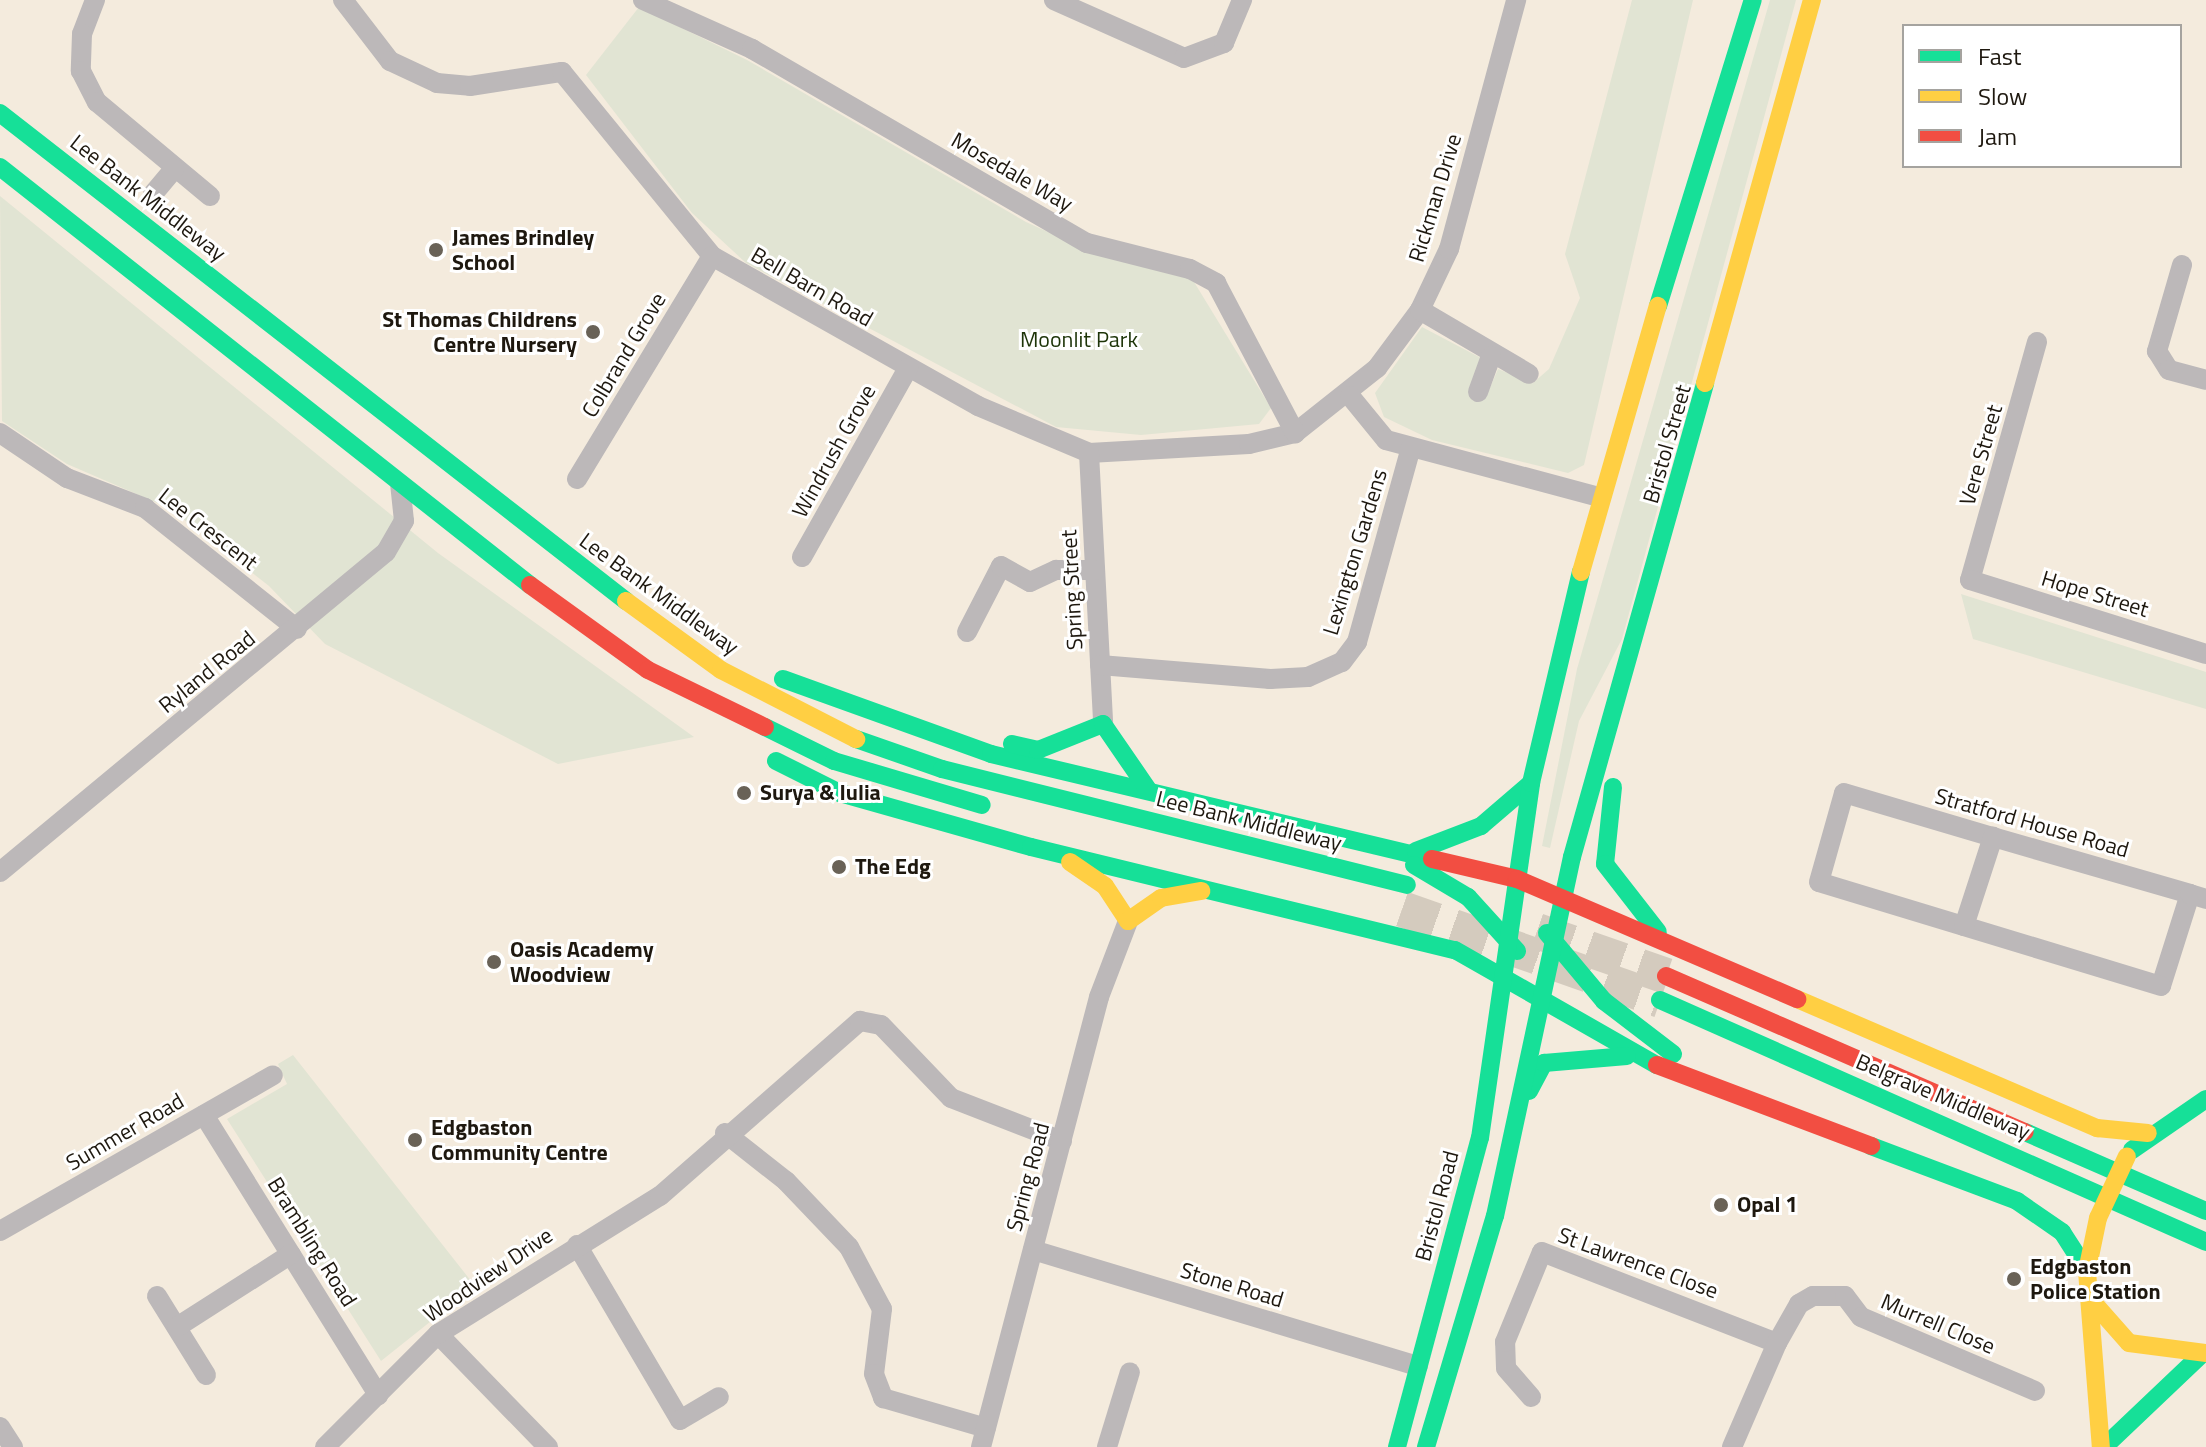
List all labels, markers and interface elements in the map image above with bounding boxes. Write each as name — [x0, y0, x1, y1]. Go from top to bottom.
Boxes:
legend — [1902, 24, 2182, 168]
text: Fast — [1978, 38, 2021, 74]
text: Slow — [1978, 78, 2027, 114]
text: Jam — [1978, 118, 2017, 154]
street label: Mosedale Way — [947, 127, 1077, 217]
street label: Lee Bank Middleway — [65, 129, 231, 267]
street label: Rickman Drive — [1403, 131, 1467, 265]
place label: James Brindley School — [452, 224, 594, 276]
marker: James Brindley School — [427, 241, 445, 259]
street label: Bell Barn Road — [746, 242, 878, 332]
street label: Colbrand Grove — [576, 288, 672, 422]
place label: St Thomas Childrens Centre Nursery — [382, 306, 577, 358]
marker: St Thomas Childrens Centre Nursery — [584, 323, 602, 341]
park label: Moonlit Park — [1020, 327, 1138, 353]
street label: Windrush Grove — [787, 380, 881, 522]
street label: Bristol Street — [1637, 382, 1697, 506]
street label: Vere Street — [1954, 402, 2008, 508]
street label: Lexington Gardens — [1317, 466, 1393, 638]
street label: Lee Crescent — [153, 482, 263, 576]
street label: Lee Bank Middleway — [574, 527, 744, 661]
street label: Spring Street — [1056, 529, 1088, 651]
street label: Hope Street — [2038, 565, 2152, 623]
street label: Ryland Road — [154, 625, 260, 719]
place label: Surya & Iulia — [760, 780, 881, 806]
street label: Stratford House Road — [1932, 783, 2132, 863]
marker: Surya & Iulia — [735, 784, 753, 802]
street label: Lee Bank Middleway — [1154, 785, 1344, 857]
place label: The Edg — [855, 854, 931, 880]
marker: The Edg — [830, 858, 848, 876]
place label: Oasis Academy Woodview — [510, 936, 654, 988]
marker: Oasis Academy Woodview — [485, 953, 503, 971]
street label: Belgrave Middleway — [1852, 1048, 2034, 1146]
street label: Summer Road — [61, 1088, 189, 1176]
place label: Edgbaston Community Centre — [431, 1114, 608, 1166]
street label: Spring Road — [1001, 1120, 1055, 1234]
marker: Edgbaston Community Centre — [406, 1131, 424, 1149]
street label: Bristol Road — [1410, 1148, 1464, 1264]
street label: Brambling Road — [262, 1172, 362, 1312]
place label: Opal 1 — [1737, 1192, 1798, 1218]
marker: Opal 1 — [1712, 1196, 1730, 1214]
street label: Woodview Drive — [418, 1222, 558, 1328]
street label: St Lawrence Close — [1554, 1222, 1722, 1304]
place label: Edgbaston Police Station — [2030, 1253, 2161, 1304]
street label: Stone Road — [1177, 1257, 1287, 1313]
marker: Edgbaston Police Station — [2005, 1270, 2023, 1288]
street label: Murrell Close — [1877, 1288, 1999, 1360]

